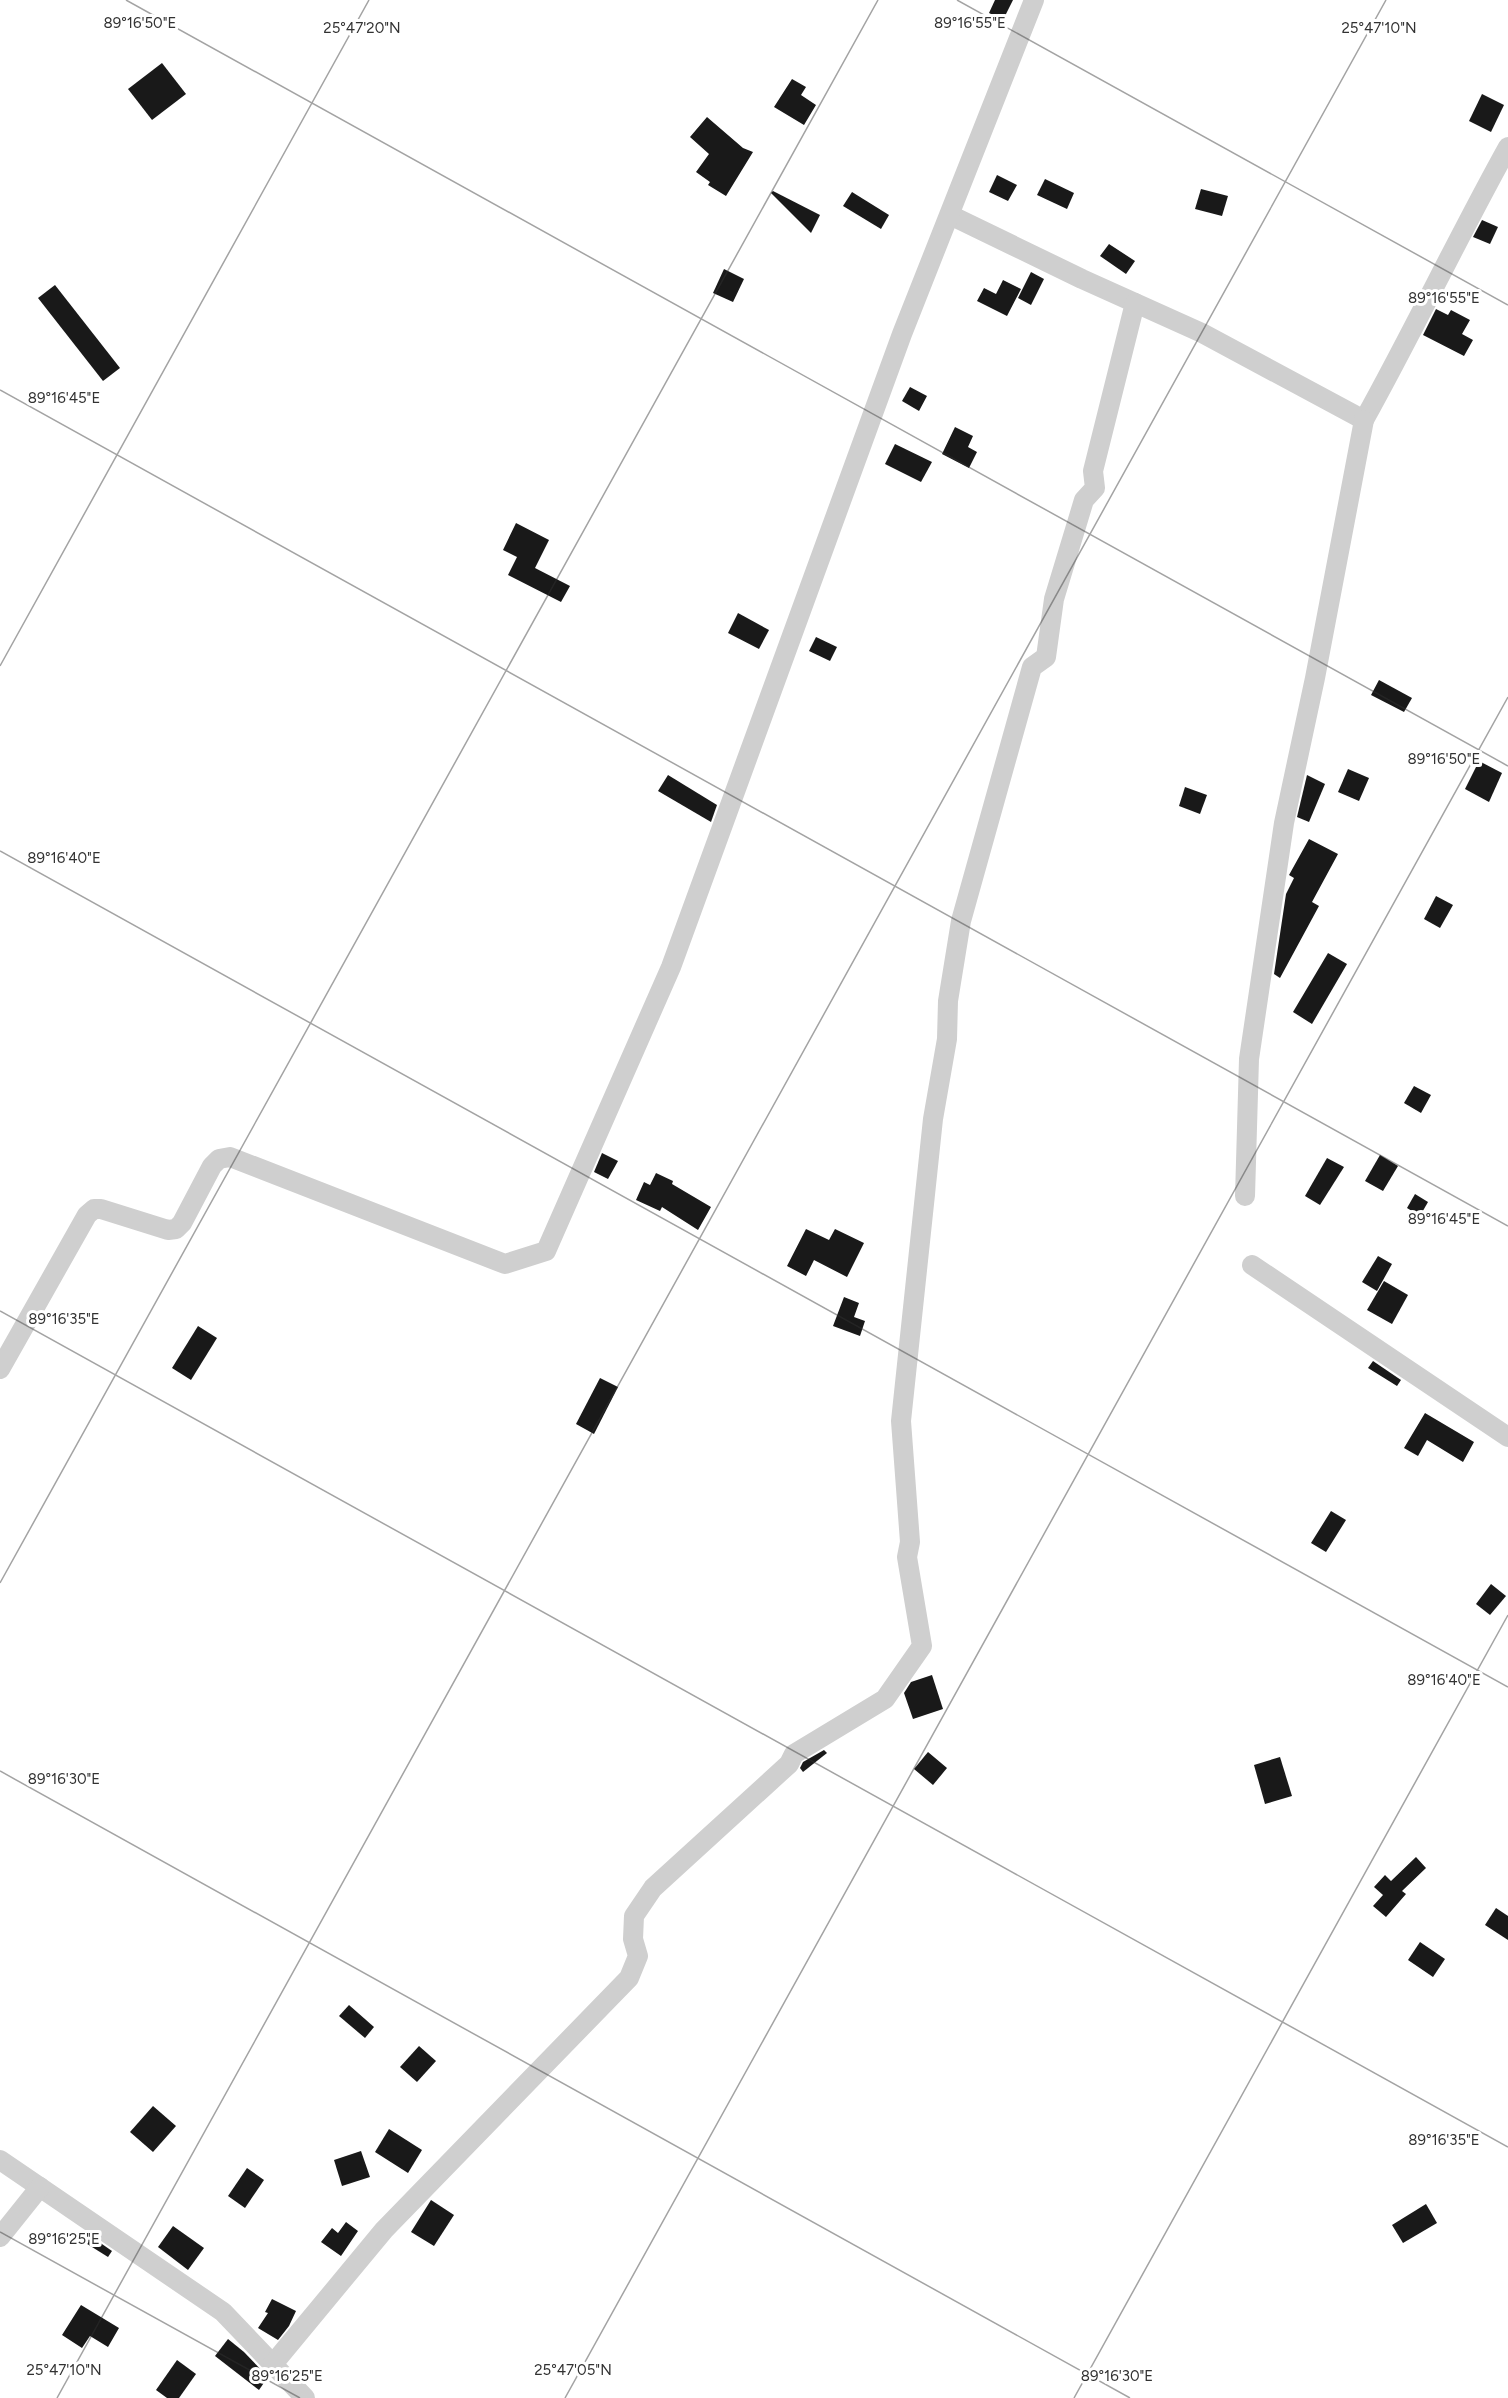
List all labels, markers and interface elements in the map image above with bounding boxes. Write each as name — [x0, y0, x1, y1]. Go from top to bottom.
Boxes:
text: 89°16'50"E — [104, 14, 176, 32]
text: 89°16'55"E — [934, 14, 1006, 32]
text: 25°47'20"N — [323, 19, 401, 37]
text: 25°47'10"N — [1341, 19, 1417, 37]
text: 89°16'55"E — [1408, 289, 1480, 307]
text: 89°16'45"E — [28, 389, 100, 407]
text: 89°16'50"E — [1408, 750, 1480, 768]
text: 89°16'40"E — [27, 849, 101, 867]
text: 89°16'45"E — [1408, 1210, 1480, 1228]
text: 89°16'35"E — [28, 1310, 100, 1328]
text: 89°16'40"E — [1407, 1671, 1481, 1689]
text: 89°16'30"E — [28, 1770, 100, 1788]
text: 89°16'35"E — [1408, 2131, 1480, 2149]
text: 89°16'25"E — [28, 2230, 100, 2248]
text: 25°47'10"N — [26, 2361, 102, 2379]
text: 25°47'05"N — [534, 2361, 612, 2379]
text: 89°16'25"E — [251, 2367, 323, 2385]
text: 89°16'30"E — [1081, 2367, 1153, 2385]

